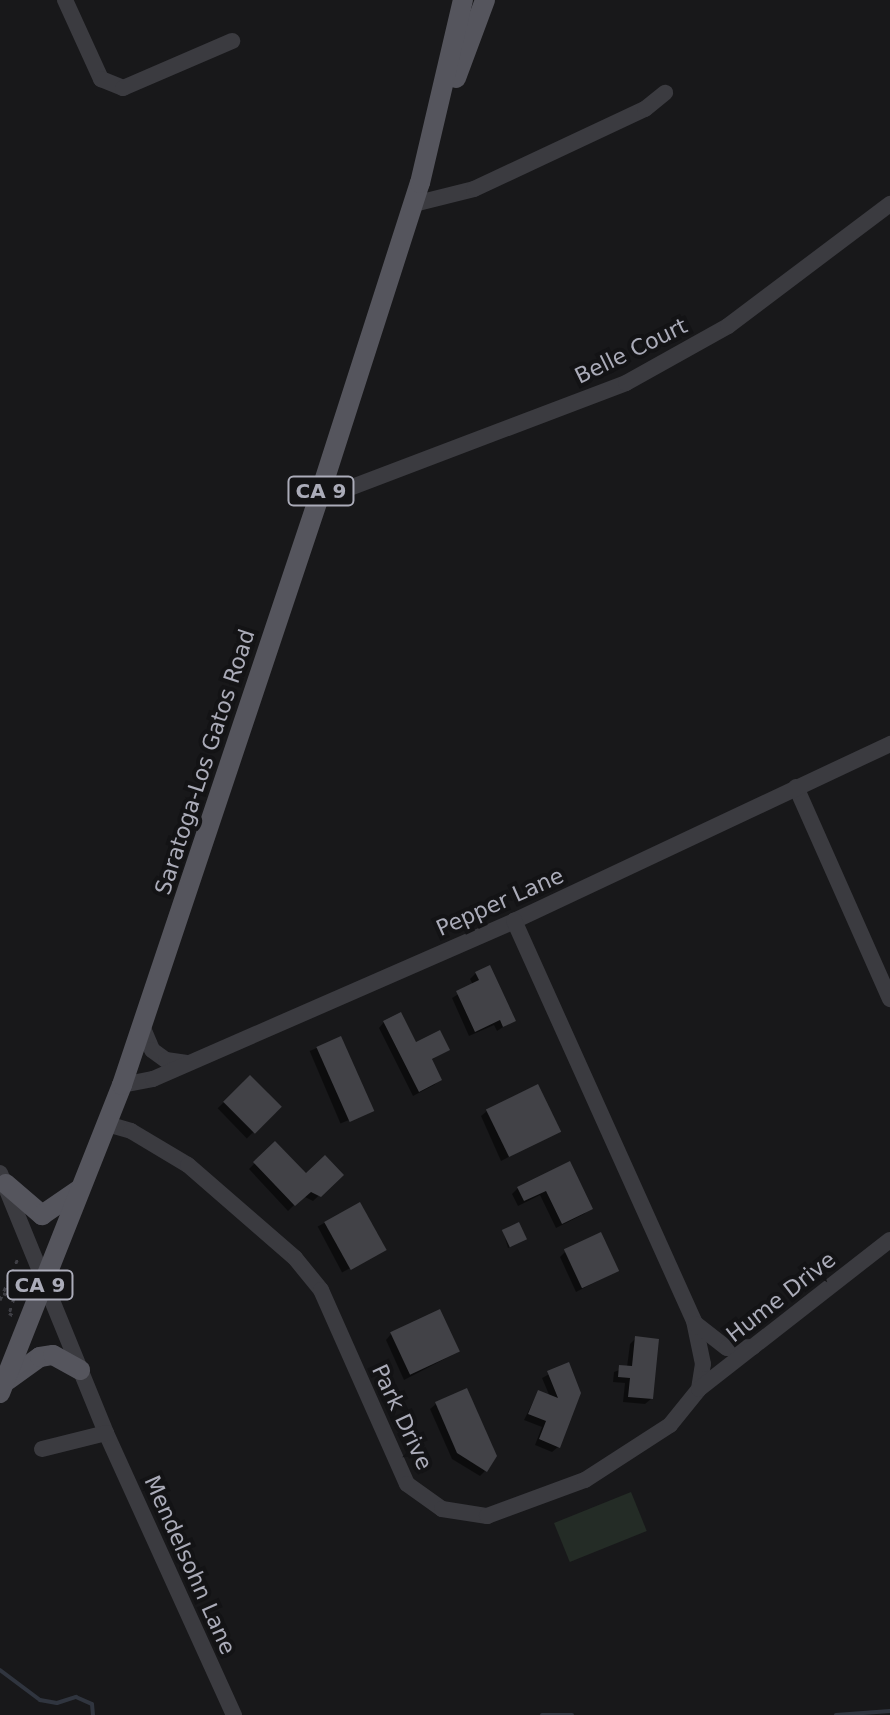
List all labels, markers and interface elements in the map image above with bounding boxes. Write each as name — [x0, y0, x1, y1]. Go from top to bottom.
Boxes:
street label: Belle Court — [570, 312, 692, 390]
road number: CA 9 — [287, 475, 355, 507]
street label: Saratoga-Los Gatos Road — [150, 626, 260, 898]
street label: Pepper Lane — [432, 862, 568, 942]
street label: Hume Drive — [721, 1246, 841, 1348]
road number: CA 9 — [6, 1269, 74, 1301]
street label: Park Drive — [366, 1360, 438, 1474]
street label: Mendelsohn Lane — [139, 1471, 241, 1659]

